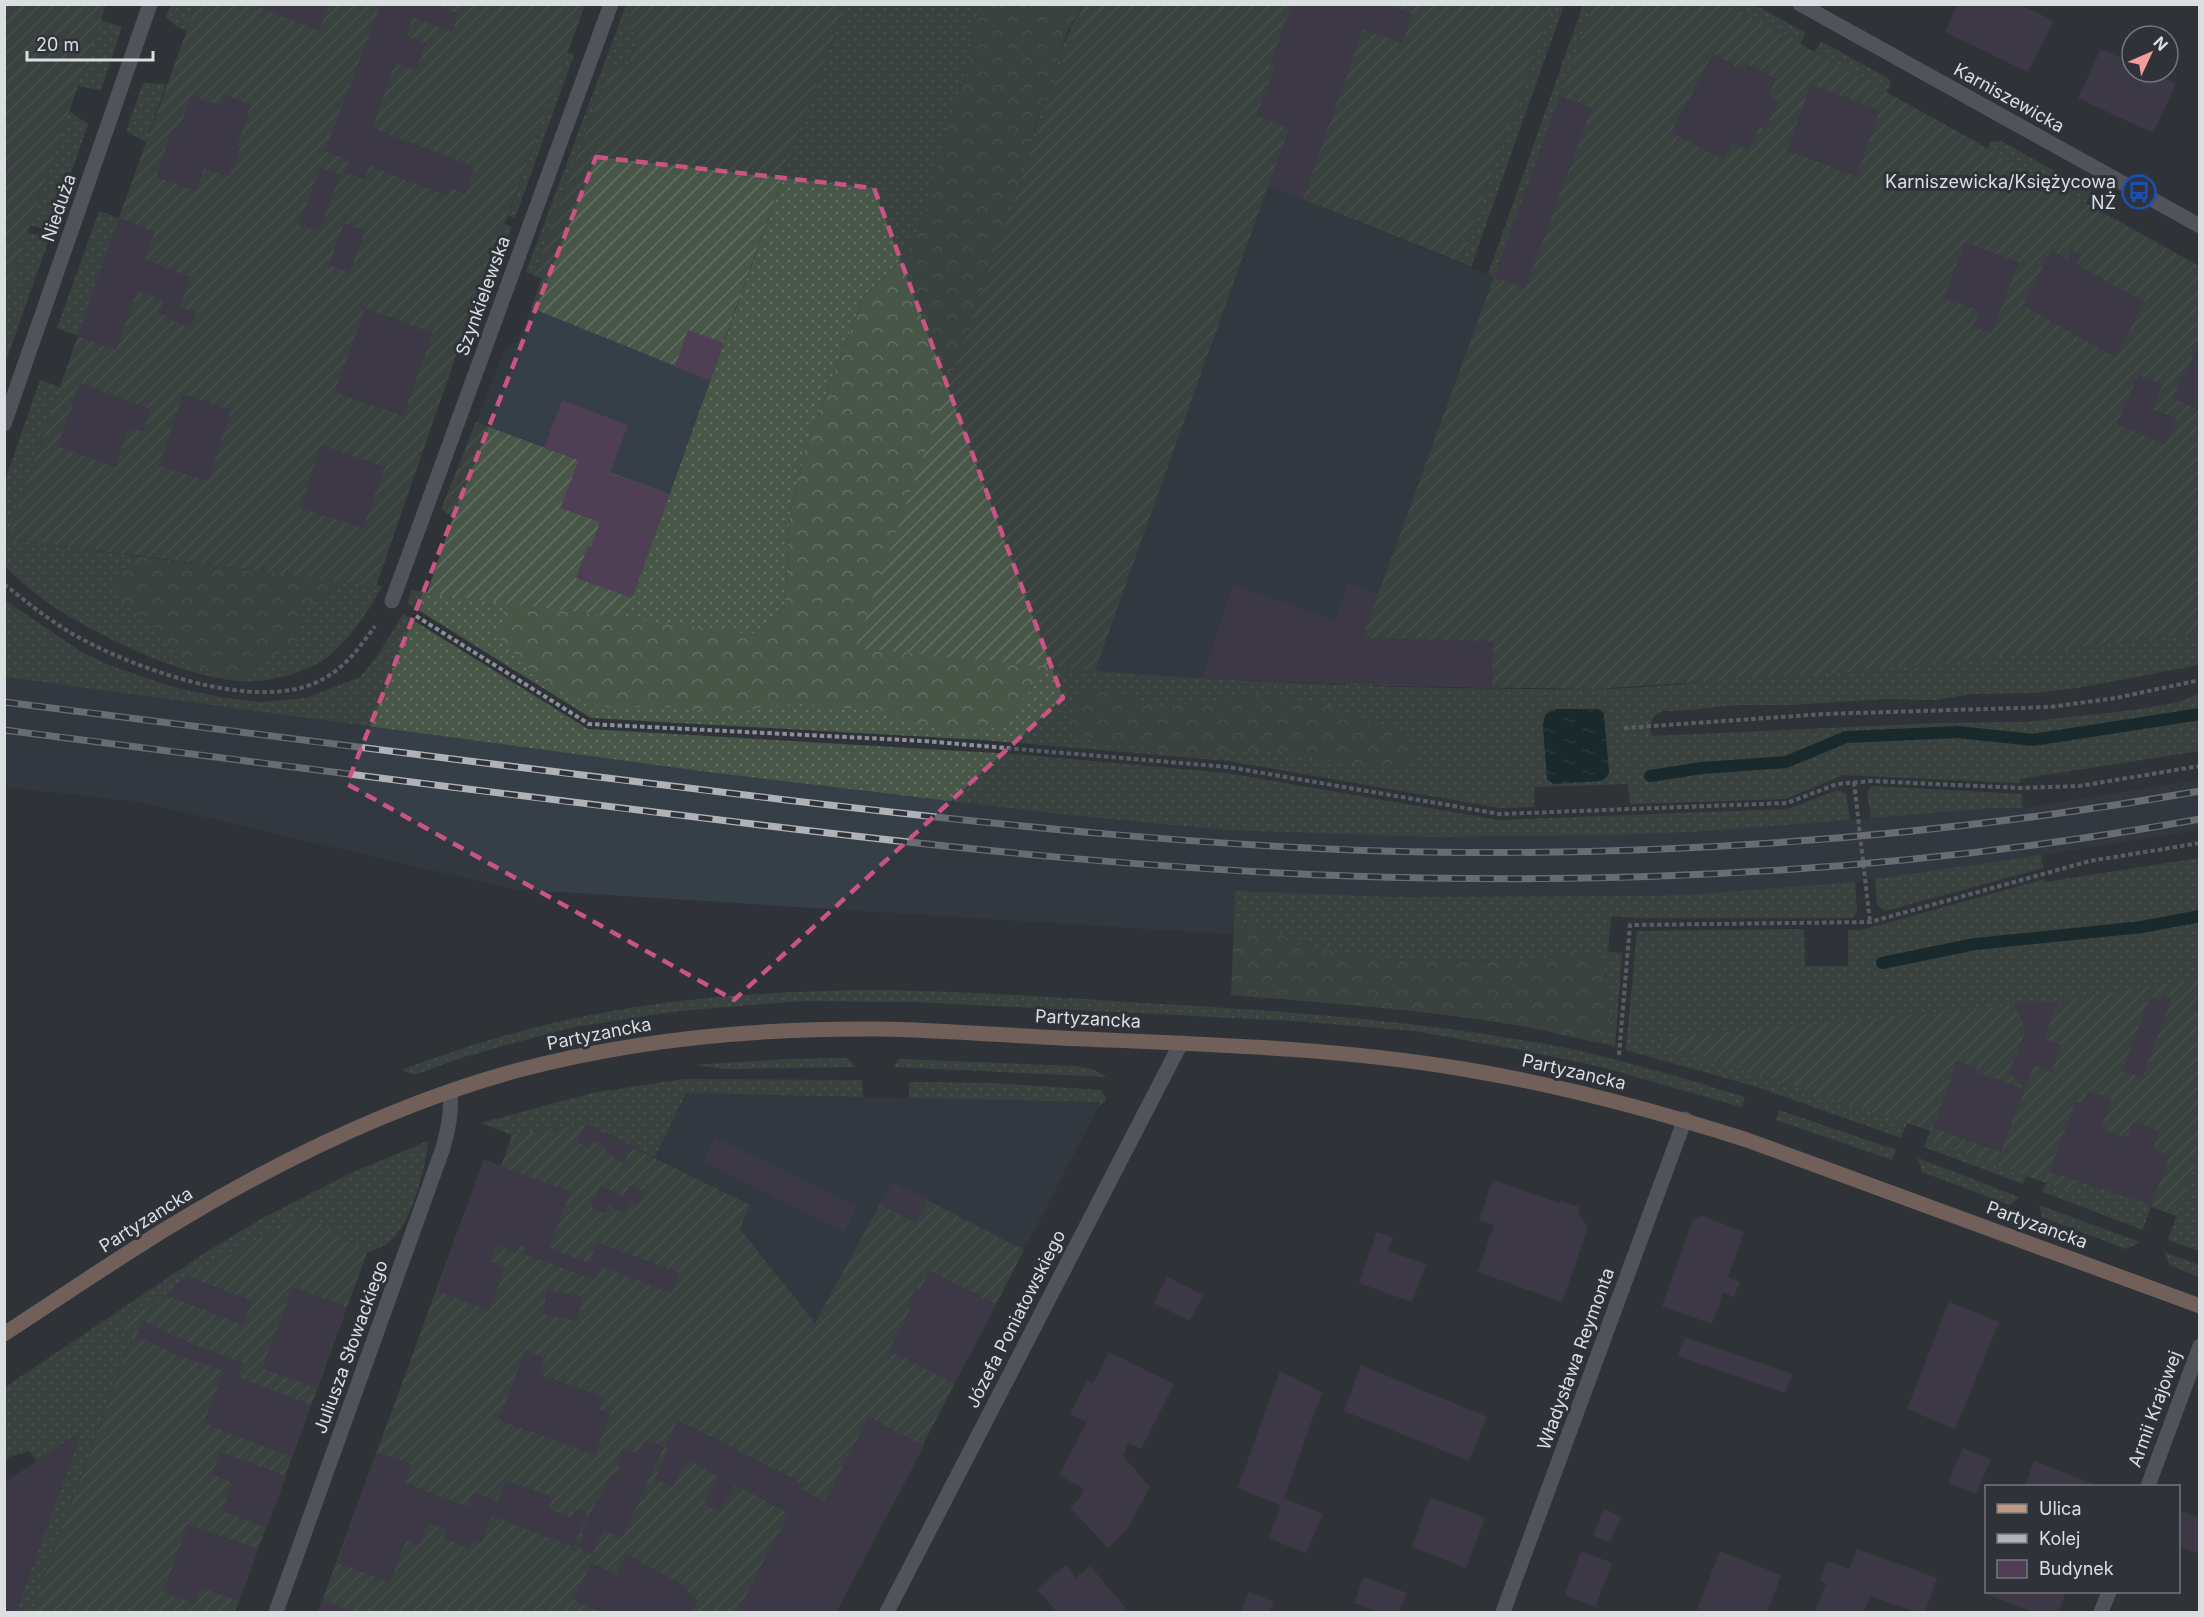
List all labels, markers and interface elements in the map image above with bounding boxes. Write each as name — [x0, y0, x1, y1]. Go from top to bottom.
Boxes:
scale bar — [27, 24, 153, 62]
north arrow — [2120, 24, 2180, 84]
text: N — [2149, 32, 2172, 55]
text: 20 m — [36, 34, 79, 55]
street label: Karniszewicka — [1950, 59, 2068, 137]
street label: Nieduża — [37, 171, 80, 244]
place label: Karniszewicka/Księżycowa NŻ — [1885, 171, 2116, 213]
bus stop icon: Karniszewicka/Księżycowa NŻ — [2121, 174, 2157, 210]
street label: Szynkielewska — [451, 233, 514, 358]
street label: Partyzancka — [1035, 1005, 1141, 1032]
street label: Partyzancka — [545, 1013, 653, 1054]
street label: Partyzancka — [1520, 1049, 1628, 1094]
street label: Partyzancka — [95, 1183, 196, 1257]
street label: Partyzancka — [1984, 1197, 2091, 1253]
street label: Józefa Poniatowskiego — [962, 1226, 1070, 1411]
street label: Juliusza Słowackiego — [309, 1257, 392, 1436]
street label: Władysława Reymonta — [1533, 1265, 1618, 1453]
street label: Armii Krajowej — [2124, 1348, 2185, 1470]
legend — [1985, 1485, 2180, 1593]
text: Ulica — [2039, 1498, 2082, 1519]
text: Kolej — [2039, 1528, 2080, 1549]
text: Budynek — [2039, 1558, 2114, 1579]

